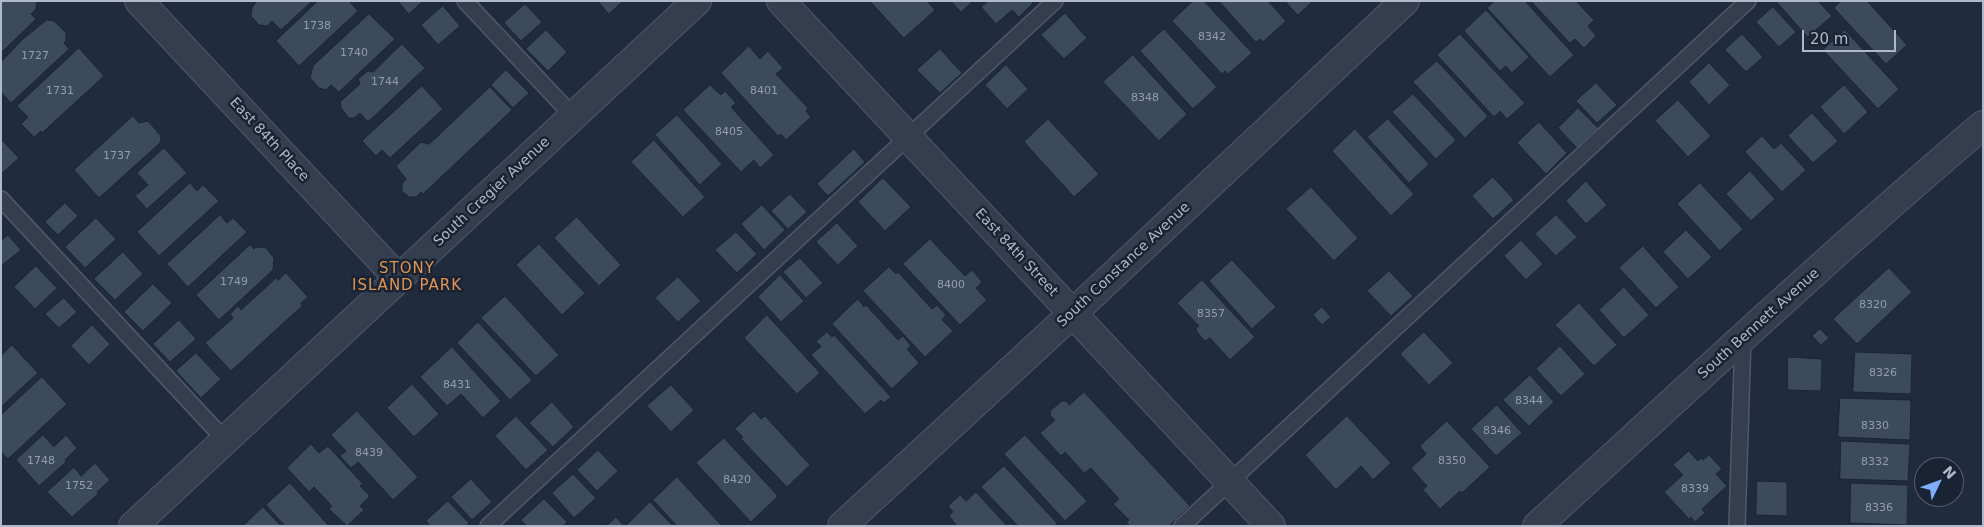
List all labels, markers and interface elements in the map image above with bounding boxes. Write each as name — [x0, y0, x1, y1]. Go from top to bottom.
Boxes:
house number: 1738 — [303, 19, 331, 33]
scale bar — [1804, 20, 1898, 52]
house number: 8342 — [1198, 30, 1226, 44]
text: 20 m — [1810, 30, 1848, 48]
house number: 1740 — [340, 46, 368, 60]
house number: 1727 — [21, 49, 49, 63]
house number: 1744 — [371, 75, 399, 89]
house number: 1731 — [46, 84, 74, 98]
house number: 8401 — [750, 84, 778, 98]
house number: 8348 — [1131, 91, 1159, 105]
street label: East 84th Place — [226, 95, 312, 185]
house number: 8405 — [715, 125, 743, 139]
street label: South Cregier Avenue — [430, 134, 554, 250]
house number: 1737 — [103, 149, 131, 163]
street label: South Constance Avenue — [1054, 199, 1194, 331]
street label: East 84th Street — [971, 206, 1061, 300]
district label: STONY ISLAND PARK — [351, 260, 463, 295]
street label: South Bennett Avenue — [1695, 265, 1823, 383]
house number: 1749 — [220, 275, 248, 289]
house number: 8400 — [937, 278, 965, 292]
house number: 8320 — [1859, 298, 1887, 312]
house number: 8357 — [1197, 307, 1225, 321]
house number: 8326 — [1869, 366, 1897, 380]
house number: 8431 — [443, 378, 471, 392]
house number: 8344 — [1515, 394, 1543, 408]
house number: 8330 — [1861, 419, 1889, 433]
house number: 8346 — [1483, 424, 1511, 438]
house number: 8439 — [355, 446, 383, 460]
house number: 1748 — [27, 454, 55, 468]
house number: 8350 — [1438, 454, 1466, 468]
house number: 8332 — [1861, 455, 1889, 469]
north arrow — [1914, 457, 1964, 507]
text: N — [1940, 463, 1959, 482]
house number: 8420 — [723, 473, 751, 487]
house number: 1752 — [65, 479, 93, 493]
house number: 8339 — [1681, 482, 1709, 496]
house number: 8336 — [1865, 501, 1893, 515]

